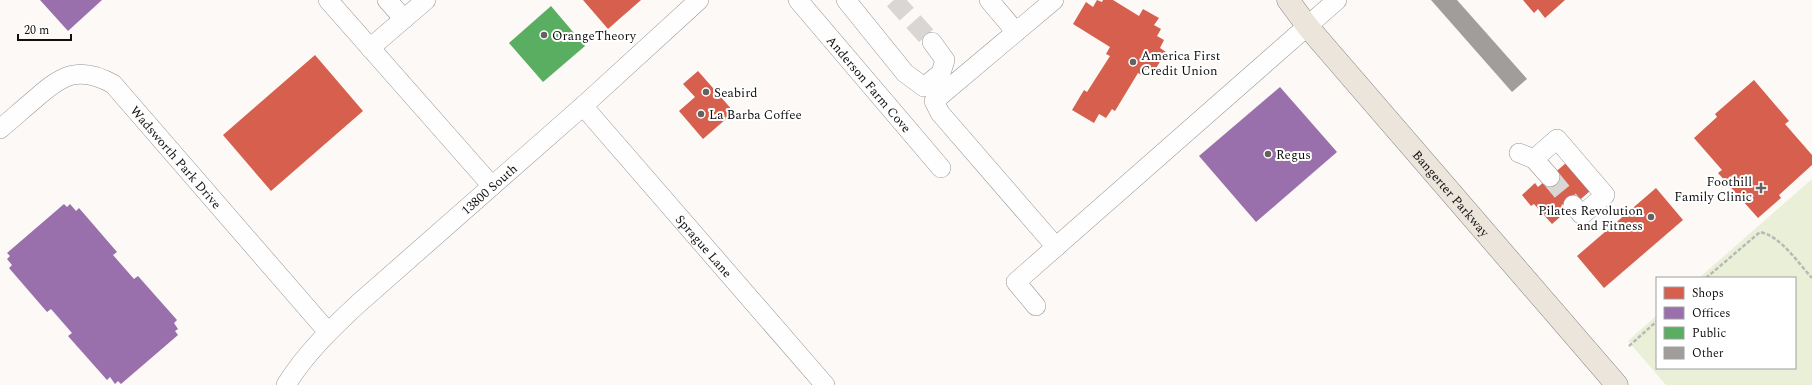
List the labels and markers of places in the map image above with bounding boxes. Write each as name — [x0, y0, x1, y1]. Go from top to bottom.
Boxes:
place label: OrangeTheory — [552, 26, 637, 46]
marker: OrangeTheory — [539, 30, 549, 40]
place label: America First Credit Union — [1141, 46, 1221, 81]
marker: America First Credit Union — [1128, 57, 1138, 67]
place label: Seabird — [714, 83, 758, 103]
marker: Seabird — [701, 87, 711, 97]
place label: La Barba Coffee — [709, 105, 802, 125]
marker: La Barba Coffee — [696, 109, 706, 119]
place label: Regus — [1276, 145, 1311, 165]
marker: Regus — [1263, 149, 1273, 159]
place label: Foothill Family Clinic — [1674, 172, 1752, 207]
marker: Foothill Family Clinic — [1755, 182, 1767, 194]
place label: Pilates Revolution and Fitness — [1538, 201, 1643, 236]
marker: Pilates Revolution and Fitness — [1646, 212, 1656, 222]

